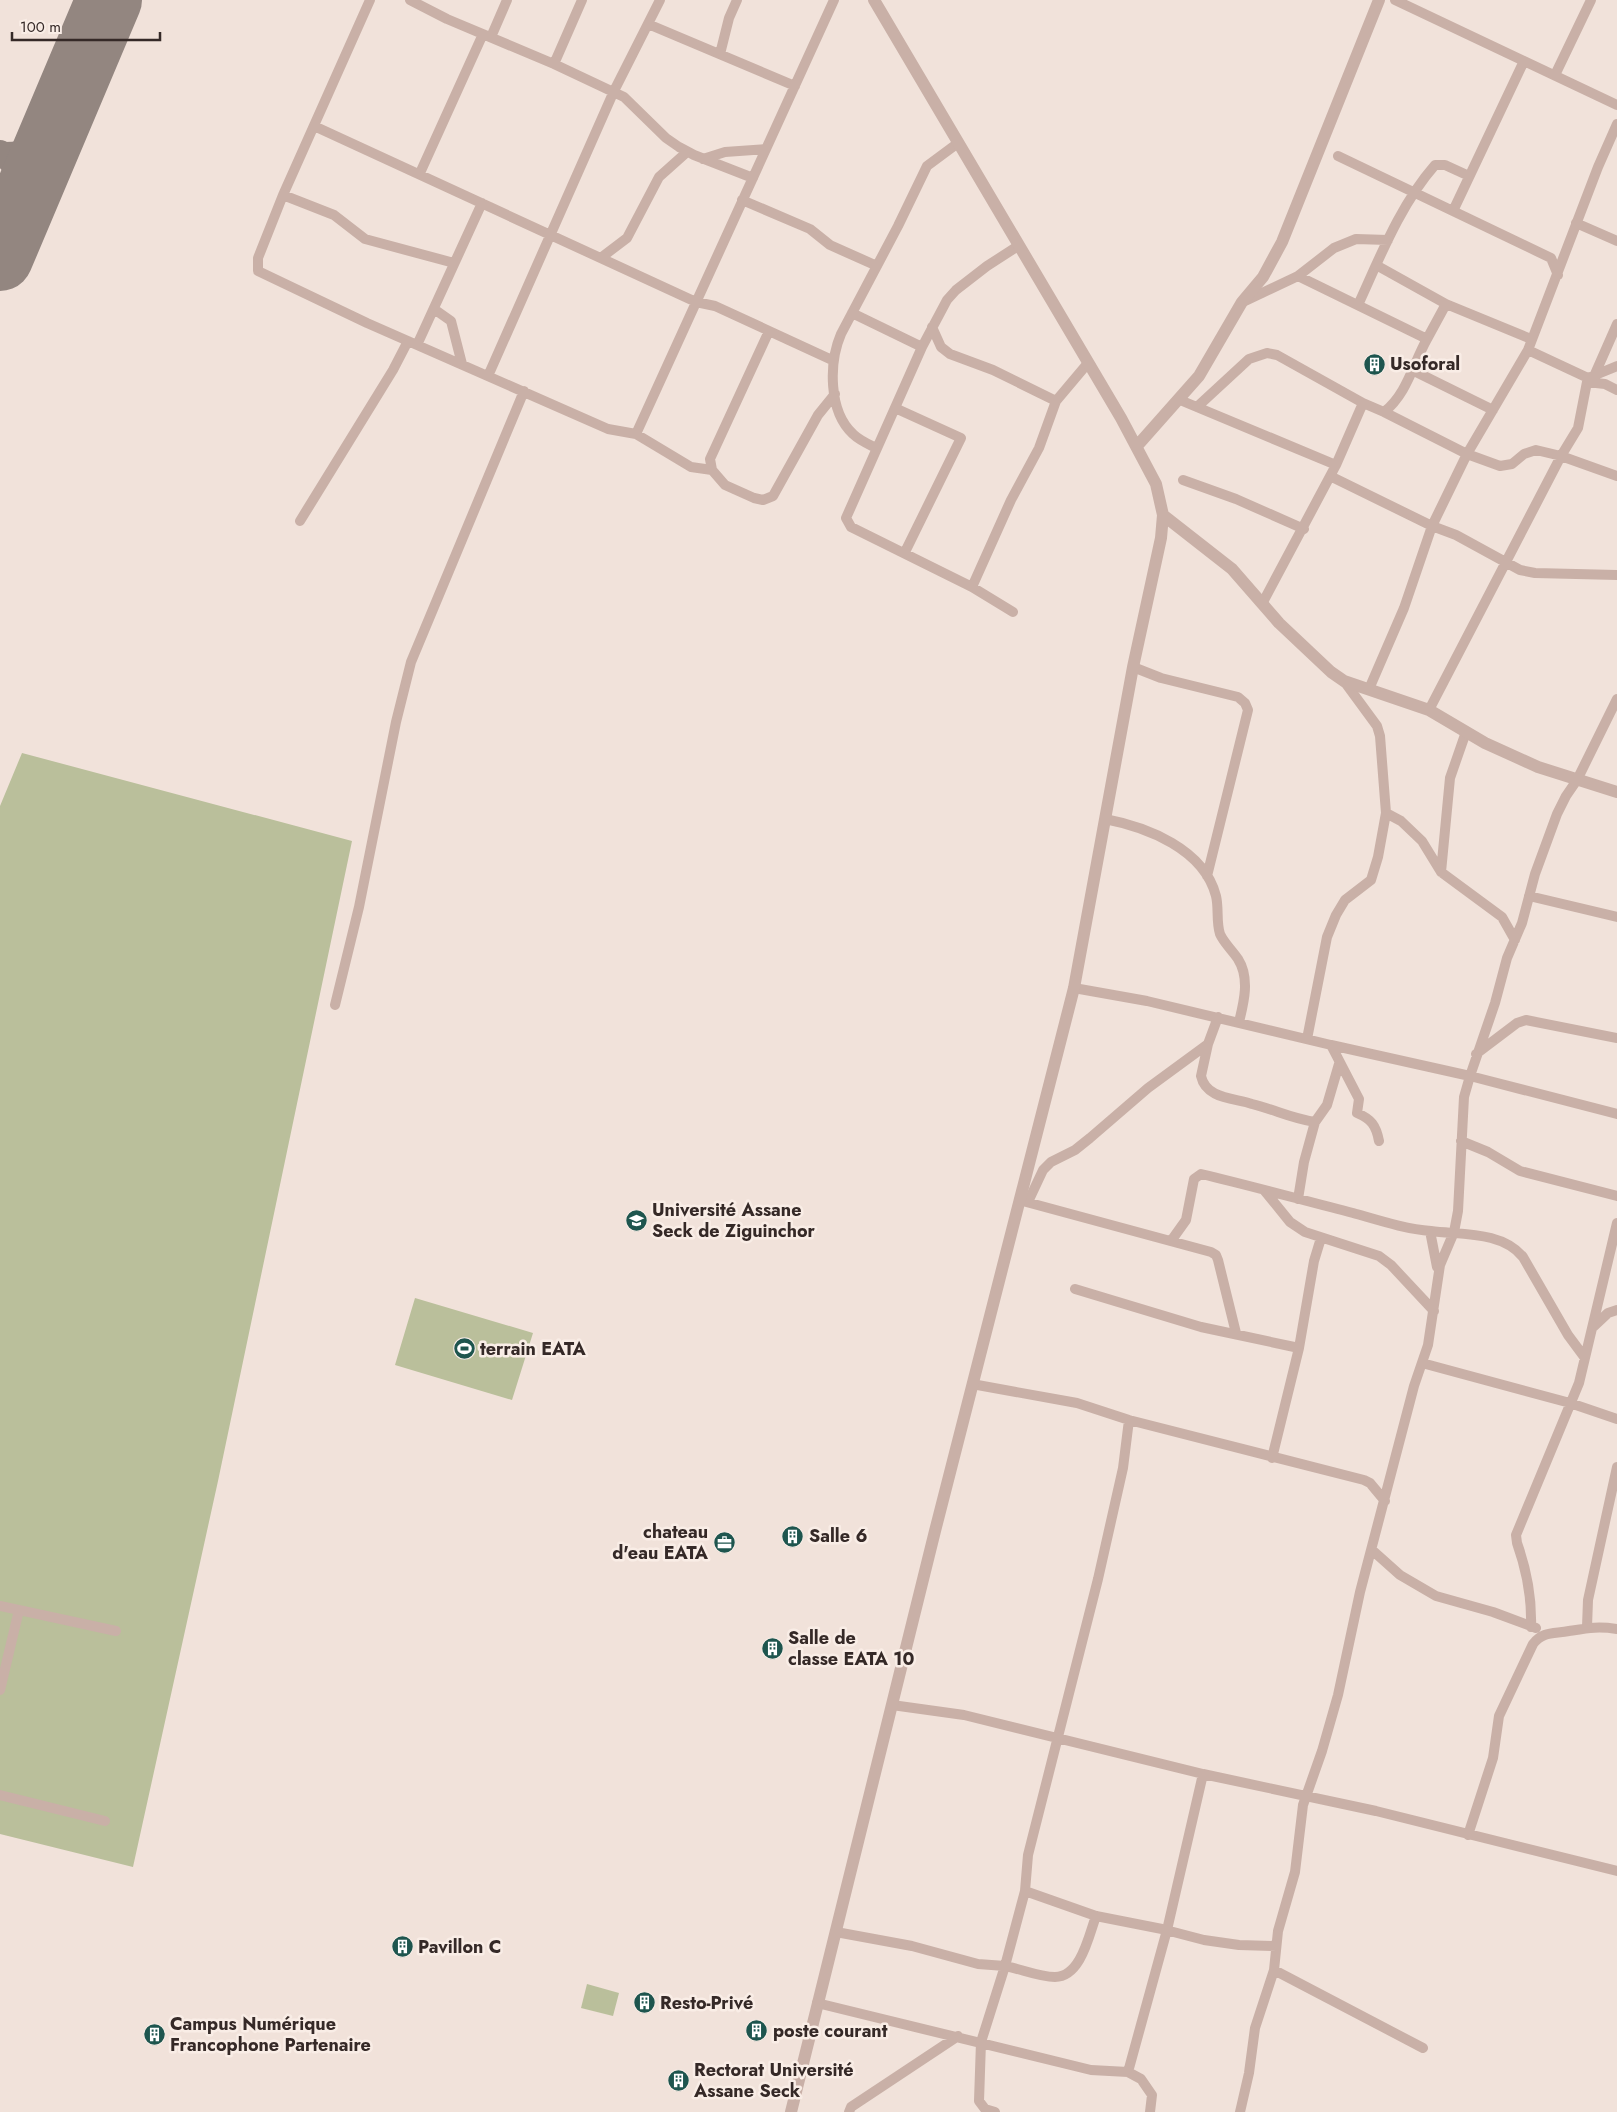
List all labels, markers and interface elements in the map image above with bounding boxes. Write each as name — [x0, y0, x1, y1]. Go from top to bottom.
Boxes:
scale bar — [12, 10, 160, 42]
text: 100 m — [20, 16, 61, 38]
place label: Usoforal — [1390, 351, 1460, 377]
building icon: Usoforal — [1362, 352, 1386, 376]
place label: Université Assane Seck de Ziguinchor — [652, 1197, 816, 1244]
school or university icon: Université Assane Seck de Ziguinchor — [624, 1208, 648, 1232]
place label: terrain EATA — [480, 1336, 586, 1362]
sports icon: terrain EATA — [452, 1337, 476, 1361]
place label: chateau d'eau EATA — [612, 1519, 709, 1566]
place label: Salle 6 — [809, 1523, 867, 1549]
building icon: Salle 6 — [781, 1524, 805, 1548]
office icon: chateau d'eau EATA — [712, 1530, 736, 1554]
place label: Salle de classe EATA 10 — [788, 1625, 914, 1672]
building icon: Salle de classe EATA 10 — [760, 1636, 784, 1660]
place label: Pavillon C — [418, 1934, 501, 1960]
building icon: Pavillon C — [390, 1935, 414, 1959]
place label: Resto-Privé — [660, 1990, 753, 2016]
building icon: Resto-Privé — [632, 1991, 656, 2015]
place label: Campus Numérique Francophone Partenaire — [170, 2011, 371, 2058]
place label: poste courant — [773, 2018, 888, 2044]
building icon: poste courant — [745, 2019, 769, 2043]
building icon: Campus Numérique Francophone Partenaire — [142, 2022, 166, 2046]
place label: Rectorat Université Assane Seck — [693, 2057, 854, 2104]
building icon: Rectorat Université Assane Seck — [666, 2068, 690, 2092]

